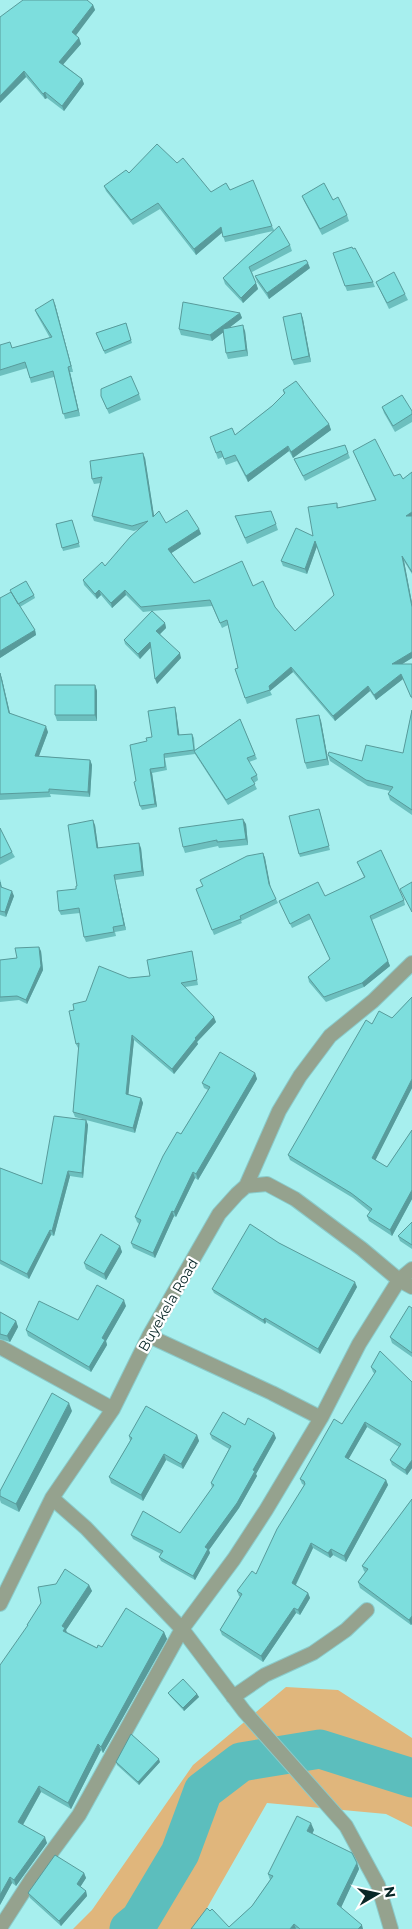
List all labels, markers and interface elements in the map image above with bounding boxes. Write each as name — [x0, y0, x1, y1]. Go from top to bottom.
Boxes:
street label: Buyekela Road — [134, 1255, 202, 1355]
north arrow — [352, 1869, 402, 1919]
text: N — [380, 1885, 400, 1899]

